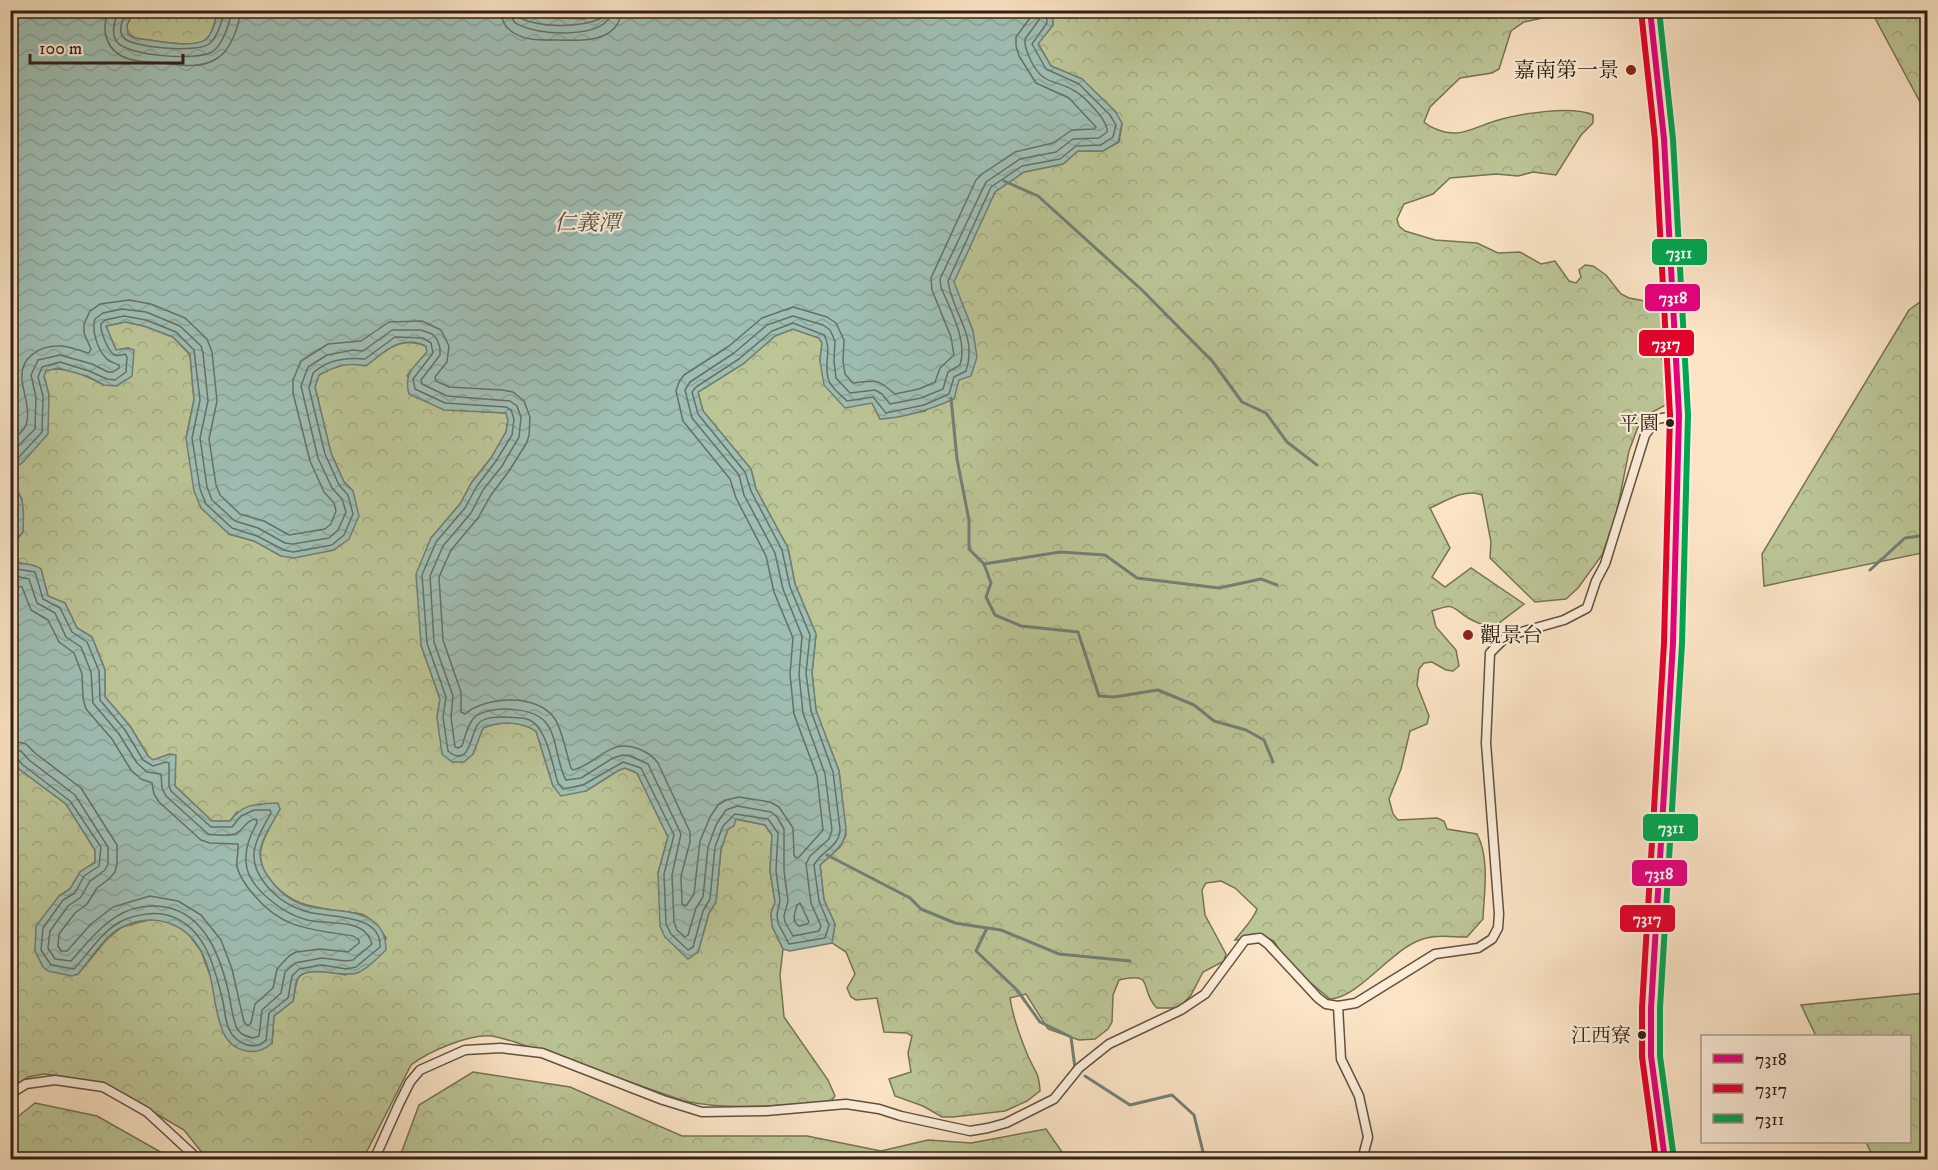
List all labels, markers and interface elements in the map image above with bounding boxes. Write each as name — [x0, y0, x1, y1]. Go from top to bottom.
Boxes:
scale bar — [30, 27, 183, 65]
text: 100 m — [39, 38, 82, 60]
place label: 嘉南第一景 — [1514, 58, 1619, 84]
marker: 嘉南第一景 — [1624, 63, 1638, 77]
water label: 仁義潭 — [554, 210, 624, 237]
line badge: 7311 — [1651, 238, 1708, 266]
text: 7311 — [1666, 243, 1692, 263]
line badge: 7318 — [1644, 283, 1701, 312]
text: 7318 — [1659, 288, 1687, 308]
line badge: 7317 — [1638, 329, 1695, 357]
text: 7317 — [1652, 334, 1680, 354]
place label: 平園 — [1619, 412, 1659, 437]
marker: 平園 — [1664, 417, 1676, 429]
place label: 觀景台 — [1480, 623, 1543, 649]
marker: 觀景台 — [1461, 628, 1475, 642]
line badge: 7311 — [1642, 813, 1699, 842]
text: 7311 — [1658, 818, 1684, 838]
line badge: 7318 — [1631, 859, 1688, 887]
text: 7318 — [1645, 864, 1673, 884]
line badge: 7317 — [1619, 904, 1676, 933]
text: 7317 — [1633, 909, 1661, 929]
place label: 江西寮 — [1571, 1024, 1631, 1049]
marker: 江西寮 — [1636, 1029, 1648, 1041]
legend — [1701, 1035, 1911, 1143]
text: 7318 — [1755, 1049, 1787, 1071]
text: 7317 — [1755, 1079, 1787, 1101]
text: 7311 — [1755, 1109, 1784, 1131]

